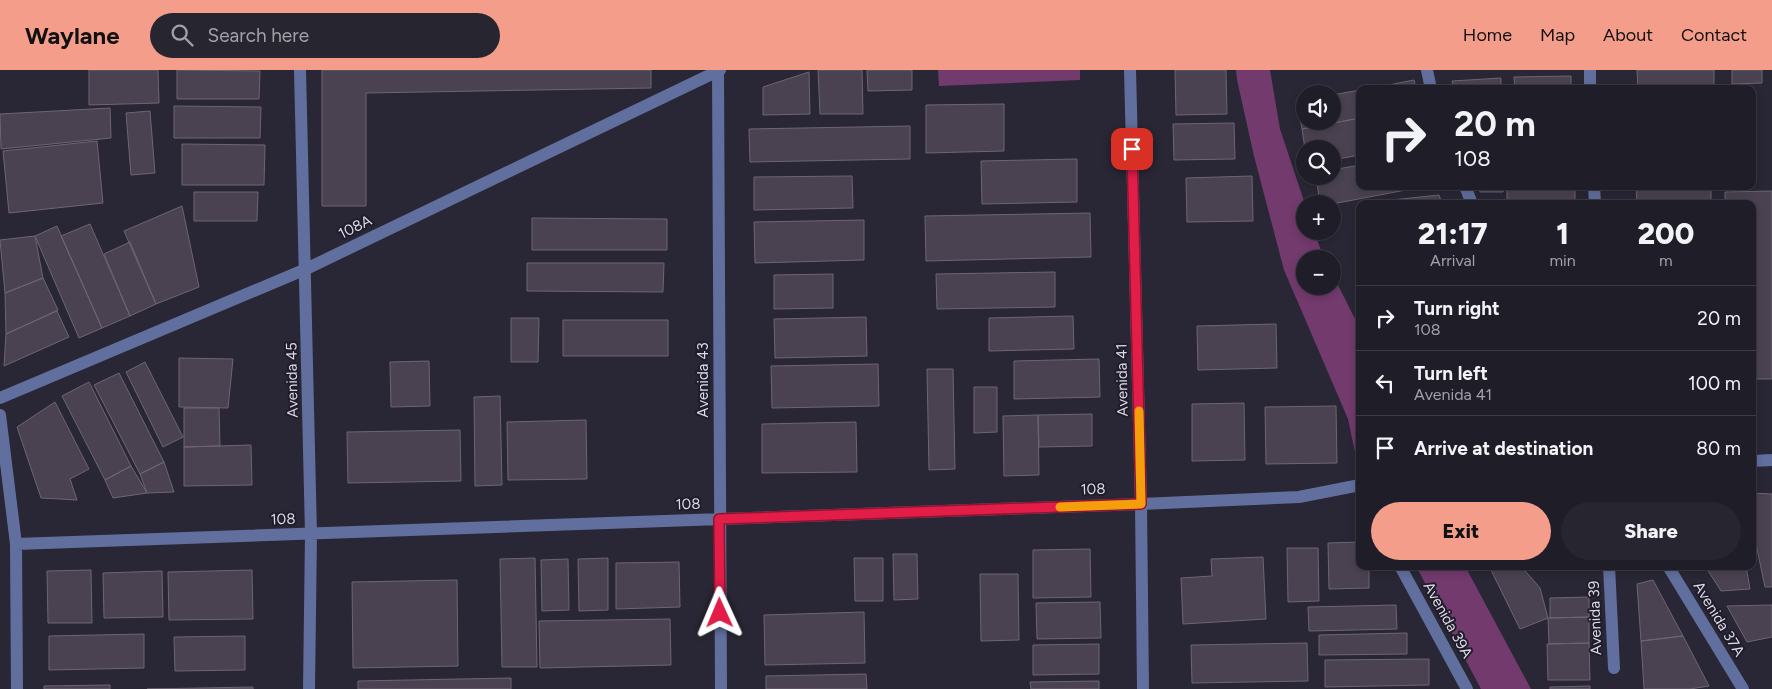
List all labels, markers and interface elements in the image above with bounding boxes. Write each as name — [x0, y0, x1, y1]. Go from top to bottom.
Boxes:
search box — [150, 13, 500, 58]
text: Waylane — [25, 21, 120, 50]
icon: search — [168, 21, 196, 49]
text: Search here — [208, 24, 309, 47]
text: Home — [1463, 24, 1512, 46]
text: Map — [1540, 24, 1575, 46]
text: About — [1603, 24, 1653, 46]
text: Contact — [1681, 24, 1747, 46]
map controls — [1296, 85, 1341, 295]
button: sound — [1296, 85, 1341, 130]
text: 20 m — [1454, 103, 1536, 145]
icon: right — [1371, 105, 1436, 170]
pin — [1111, 128, 1153, 170]
icon: arrive — [1118, 135, 1146, 163]
button: search — [1296, 140, 1341, 185]
text: 108 — [1454, 145, 1491, 172]
button: + — [1296, 195, 1341, 240]
street label: 108A — [335, 211, 375, 243]
text: 21:17 — [1418, 215, 1488, 252]
text: 1 — [1556, 215, 1569, 252]
text: 200 — [1637, 215, 1694, 252]
button: − — [1296, 250, 1341, 295]
text: Arrival — [1430, 251, 1475, 270]
text: min — [1549, 251, 1576, 270]
text: m — [1659, 251, 1673, 270]
text: Turn right — [1414, 297, 1500, 320]
icon: right — [1371, 304, 1399, 332]
text: 20 m — [1697, 307, 1741, 330]
text: 108 — [1414, 320, 1441, 339]
street label: Avenida 45 — [282, 342, 302, 418]
street label: Avenida 43 — [694, 342, 712, 418]
street label: Avenida 41 — [1112, 343, 1132, 417]
text: Turn left — [1414, 362, 1488, 385]
icon: left — [1371, 369, 1399, 397]
text: 100 m — [1688, 372, 1741, 395]
text: Avenida 41 — [1414, 385, 1492, 404]
icon: arrive — [1371, 434, 1399, 462]
text: Arrive at destination — [1414, 437, 1593, 460]
text: 80 m — [1696, 437, 1741, 460]
street label: 108 — [1080, 480, 1106, 498]
street label: 108 — [675, 495, 701, 513]
button: Exit — [1371, 502, 1551, 560]
button: Share — [1561, 502, 1741, 560]
street label: 108 — [270, 510, 296, 528]
street label: Avenida 37A — [1690, 578, 1748, 660]
street label: Avenida 39A — [1420, 579, 1476, 661]
street label: Avenida 39 — [1585, 580, 1605, 656]
position arrow — [693, 586, 745, 638]

